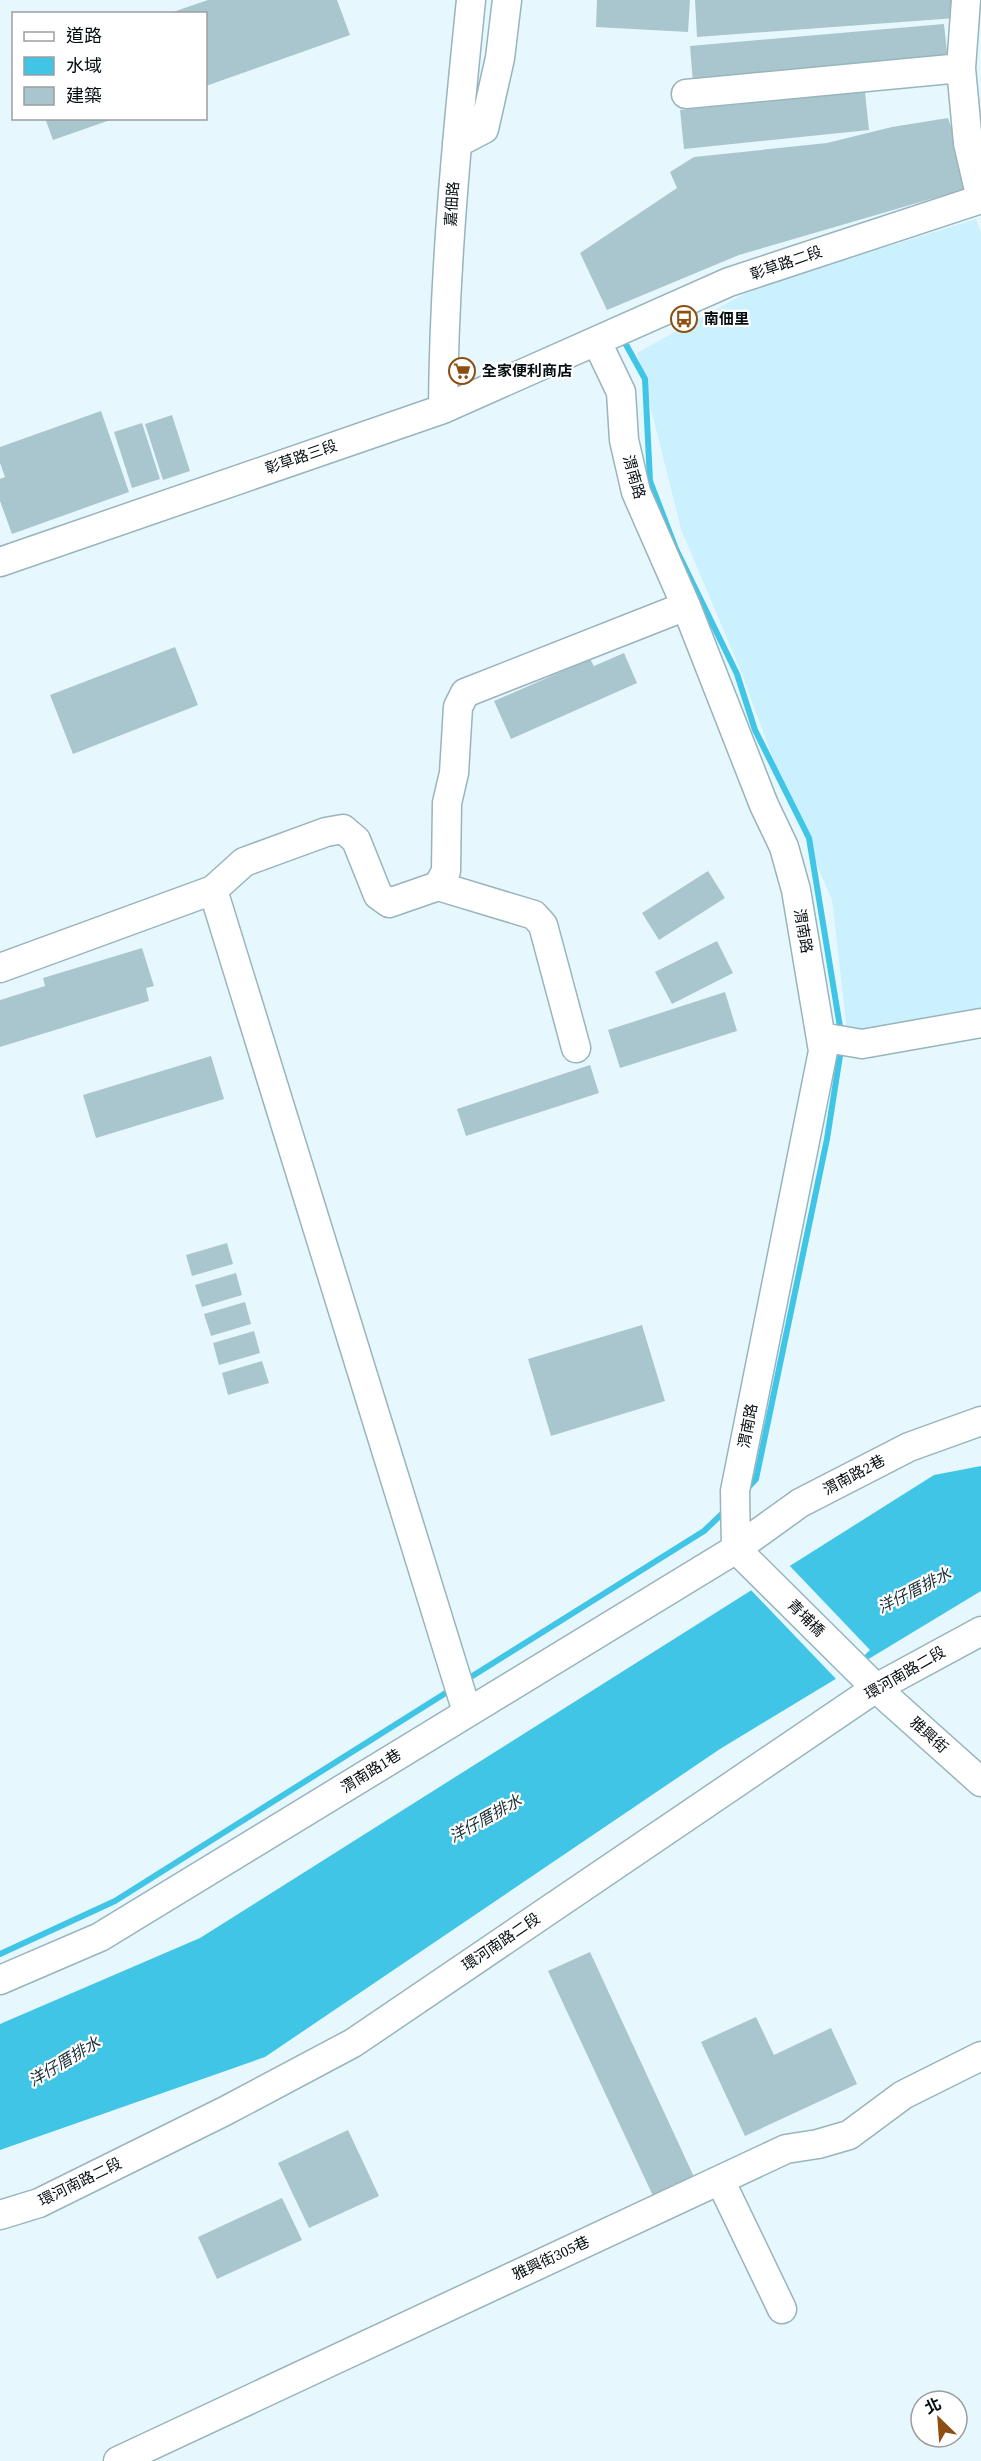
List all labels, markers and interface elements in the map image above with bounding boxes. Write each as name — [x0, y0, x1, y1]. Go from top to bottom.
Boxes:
legend — [12, 12, 207, 120]
text: 道路 — [66, 23, 102, 48]
text: 水域 — [66, 53, 102, 78]
text: 建築 — [66, 83, 102, 108]
street label: 嘉佃路 — [439, 181, 464, 227]
street label: 彰草路二段 — [747, 240, 825, 285]
bus stop icon: 南佃里 — [669, 304, 699, 334]
place label: 南佃里 — [704, 308, 749, 329]
supermarket icon: 全家便利商店 — [447, 356, 477, 386]
place label: 全家便利商店 — [482, 360, 572, 381]
street label: 彰草路三段 — [262, 434, 340, 479]
street label: 渭南路 — [618, 452, 651, 501]
street label: 渭南路 — [789, 907, 818, 955]
street label: 渭南路 — [733, 1402, 762, 1450]
street label: 渭南路2巷 — [819, 1449, 889, 1500]
water label: 洋仔厝排水 — [873, 1562, 956, 1618]
street label: 青埔橋 — [783, 1594, 830, 1641]
street label: 環河南路二段 — [861, 1641, 949, 1704]
street label: 雅興街 — [906, 1712, 953, 1757]
street label: 渭南路1巷 — [337, 1744, 405, 1797]
water label: 洋仔厝排水 — [445, 1789, 526, 1847]
street label: 環河南路二段 — [458, 1908, 544, 1975]
water label: 洋仔厝排水 — [24, 2030, 105, 2091]
street label: 環河南路二段 — [35, 2152, 125, 2211]
street label: 雅興街305巷 — [509, 2231, 593, 2284]
north arrow — [909, 2389, 969, 2449]
text: 北 — [921, 2392, 945, 2419]

